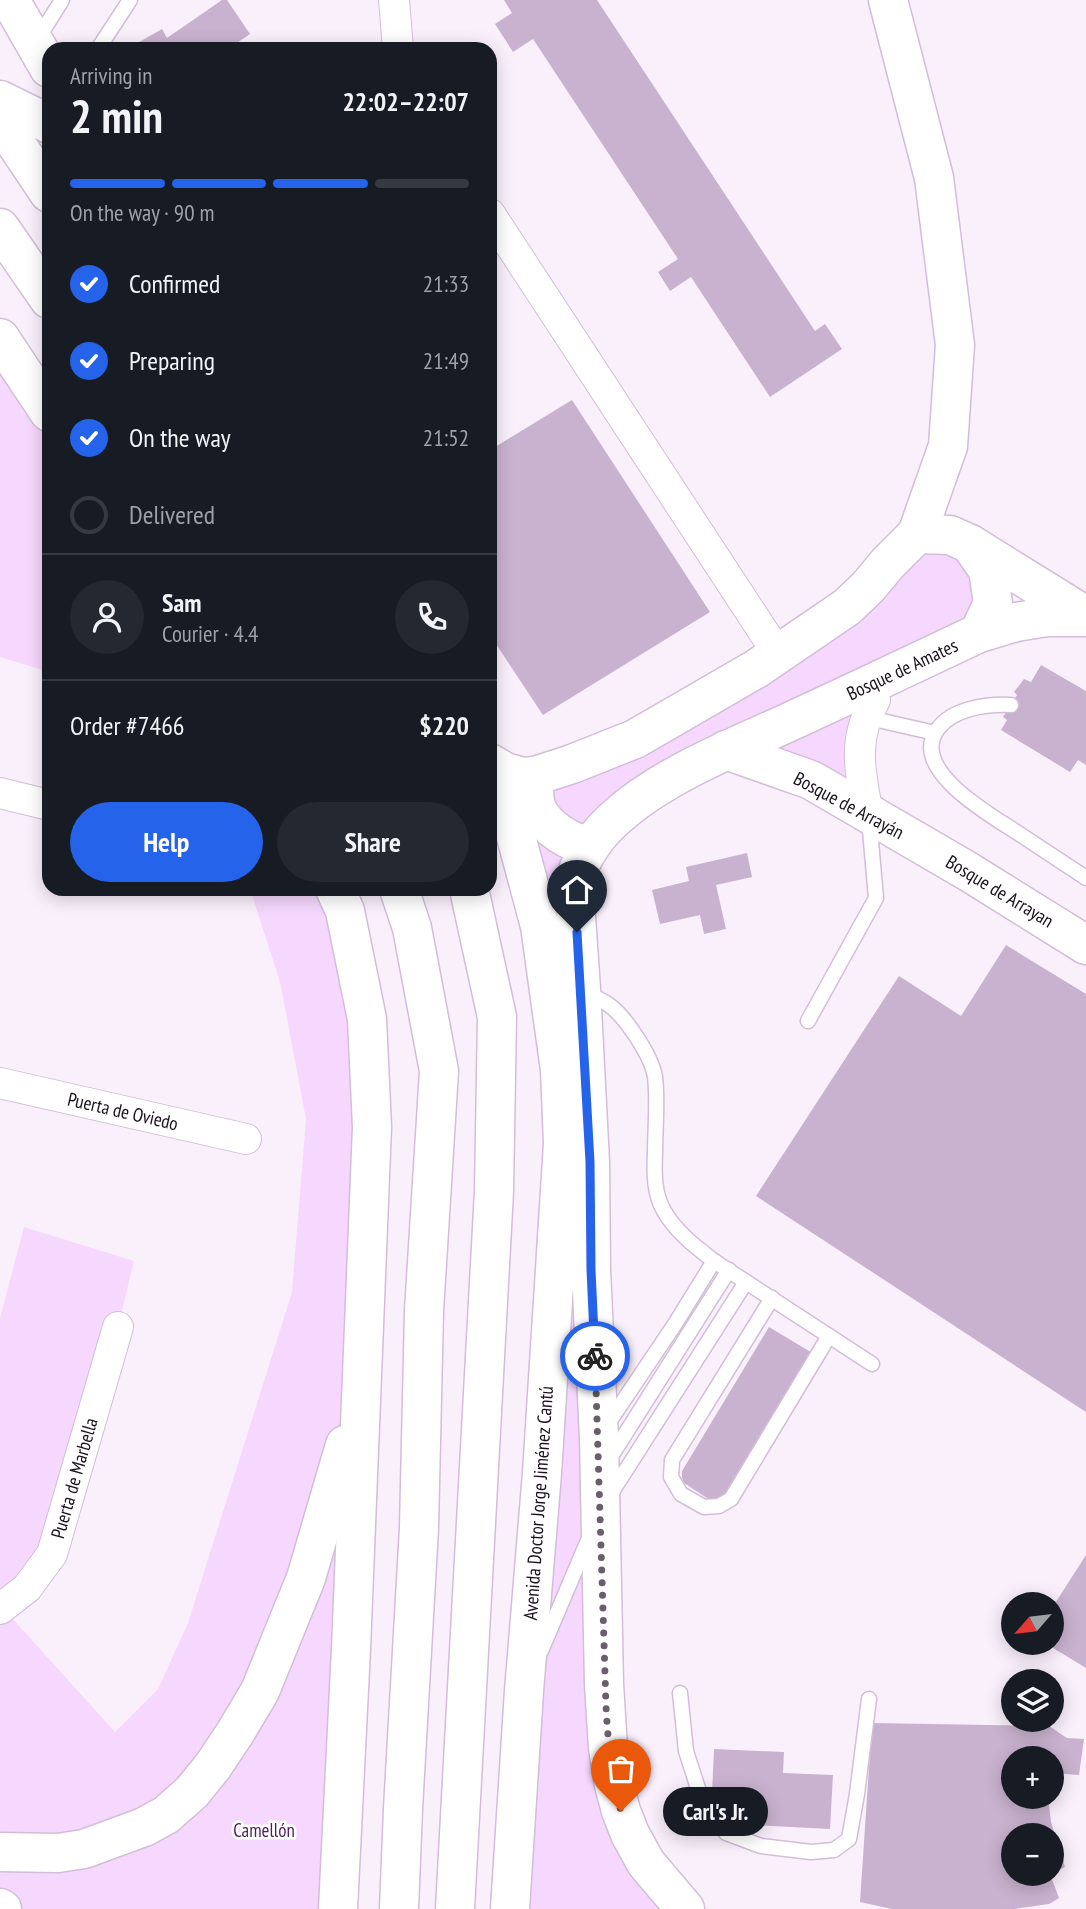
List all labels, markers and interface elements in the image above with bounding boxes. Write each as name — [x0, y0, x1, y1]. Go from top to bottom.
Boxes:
text: Arriving in — [70, 61, 152, 90]
text: 22:02–22:07 — [342, 85, 469, 118]
text: 2 min — [70, 86, 163, 146]
text: On the way · 90 m — [70, 198, 214, 227]
icon: check — [70, 265, 108, 303]
text: Confirmed — [129, 267, 220, 300]
text: 21:33 — [423, 269, 469, 298]
icon: check — [70, 342, 108, 380]
text: Preparing — [129, 344, 215, 377]
text: 21:49 — [423, 346, 469, 375]
icon: check — [70, 419, 108, 457]
text: On the way — [129, 421, 231, 454]
text: 21:52 — [423, 423, 469, 452]
text: Delivered — [129, 498, 215, 531]
button: person — [70, 580, 144, 654]
button: phone — [395, 580, 469, 654]
text: Sam — [162, 586, 201, 619]
text: Courier · 4.4 — [162, 619, 258, 648]
street label: Bosque de Amates — [843, 633, 961, 705]
text: Order #7466 — [70, 709, 185, 742]
text: $220 — [419, 709, 469, 742]
street label: Bosque de Arrayán — [790, 766, 908, 844]
button: Help — [70, 802, 263, 882]
button: Share — [277, 802, 469, 882]
street label: Bosque de Arrayan — [942, 849, 1058, 933]
pin — [547, 860, 607, 932]
icon: home — [558, 871, 596, 909]
street label: Puerta de Oviedo — [65, 1087, 181, 1135]
courier — [560, 1321, 630, 1391]
icon: bike — [576, 1337, 614, 1375]
street label: Avenida Doctor Jorge Jiménez Cantú — [518, 1385, 558, 1621]
street label: Puerta de Marbella — [45, 1415, 103, 1541]
north arrow — [1001, 1592, 1064, 1656]
map controls — [1001, 1592, 1064, 1886]
button: layers — [1001, 1669, 1064, 1732]
pin — [591, 1739, 651, 1811]
button: + — [1001, 1746, 1064, 1809]
icon: bag — [602, 1750, 640, 1788]
callout: Carl's Jr. — [663, 1786, 768, 1836]
text: Carl's Jr. — [683, 1797, 748, 1826]
park label: Camellón — [233, 1818, 295, 1842]
button: − — [1001, 1823, 1064, 1886]

